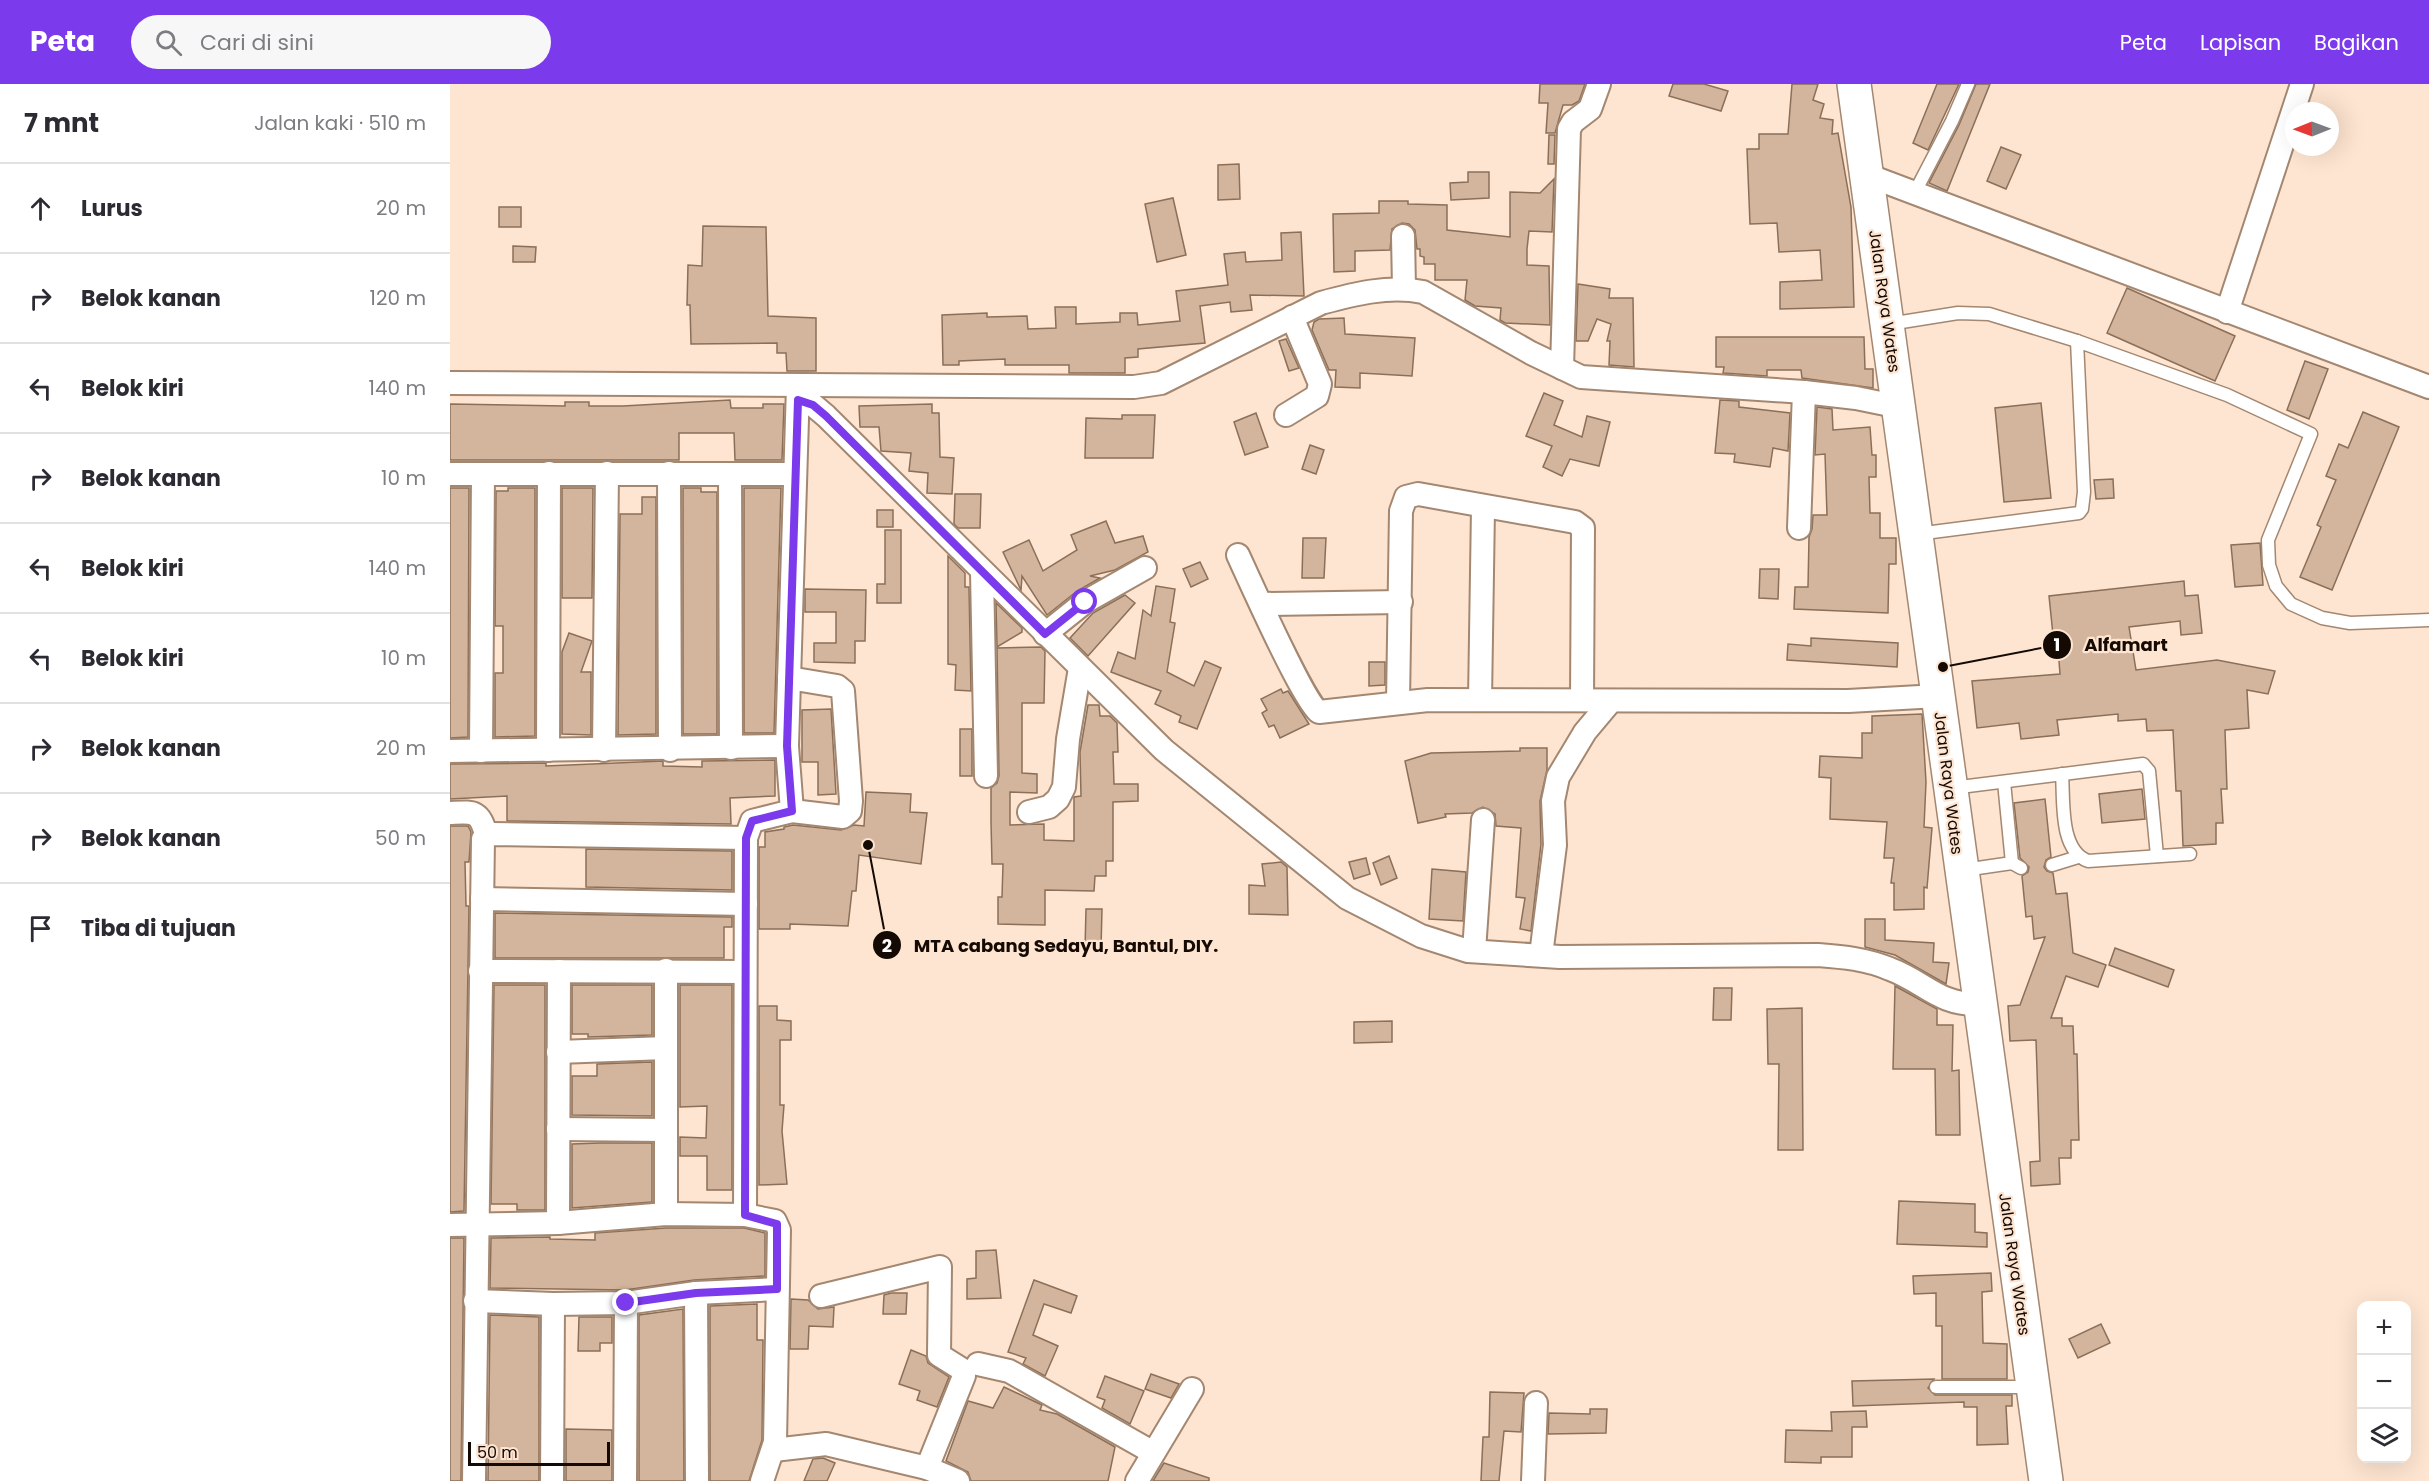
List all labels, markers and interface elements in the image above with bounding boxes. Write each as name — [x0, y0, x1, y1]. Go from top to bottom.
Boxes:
search box — [131, 15, 551, 69]
text: Peta — [30, 22, 95, 61]
icon: search — [152, 26, 185, 59]
text: Cari di sini — [200, 27, 314, 58]
text: Peta — [2120, 28, 2167, 57]
text: Lapisan — [2200, 28, 2281, 57]
text: Bagikan — [2314, 28, 2399, 57]
north arrow — [2285, 102, 2339, 156]
text: 7 mnt — [24, 105, 99, 141]
text: Jalan kaki · 510 m — [254, 109, 426, 137]
icon: ahead — [24, 192, 57, 225]
text: Lurus — [81, 193, 143, 224]
text: 20 m — [376, 194, 426, 222]
street label: Jalan Raya Wates — [1863, 228, 1906, 374]
icon: right — [24, 282, 57, 315]
text: Belok kanan — [81, 283, 221, 314]
text: 120 m — [370, 284, 426, 312]
icon: left — [24, 372, 57, 405]
text: Belok kiri — [81, 373, 184, 404]
text: 140 m — [369, 374, 426, 402]
icon: right — [24, 462, 57, 495]
text: Belok kanan — [81, 463, 221, 494]
text: 10 m — [381, 464, 426, 492]
icon: left — [24, 552, 57, 585]
text: Belok kiri — [81, 553, 184, 584]
text: 140 m — [369, 554, 426, 582]
route start — [1071, 588, 1097, 614]
callout: Alfamart — [2042, 627, 2179, 663]
text: 1 — [2054, 632, 2060, 657]
text: Alfamart — [2084, 632, 2168, 657]
icon: left — [24, 642, 57, 675]
text: Belok kiri — [81, 643, 184, 674]
text: 10 m — [381, 644, 426, 672]
street label: Jalan Raya Wates — [1928, 710, 1969, 856]
icon: right — [24, 732, 57, 765]
text: Belok kanan — [81, 733, 221, 764]
text: 20 m — [376, 734, 426, 762]
icon: right — [24, 822, 57, 855]
text: Belok kanan — [81, 823, 221, 854]
text: 50 m — [375, 824, 426, 852]
icon: arrive — [24, 912, 57, 945]
text: Tiba di tujuan — [81, 913, 236, 944]
callout: MTA cabang Sedayu, Bantul, DIY. — [872, 927, 1231, 963]
text: 2 — [882, 933, 892, 958]
text: MTA cabang Sedayu, Bantul, DIY. — [914, 933, 1218, 958]
street label: Jalan Raya Wates — [1993, 1191, 2036, 1337]
route end — [612, 1289, 638, 1315]
map controls — [2357, 1301, 2411, 1463]
button: + — [2357, 1301, 2411, 1355]
button: − — [2357, 1355, 2411, 1409]
button: layers — [2357, 1409, 2411, 1463]
scale bar — [468, 1439, 610, 1466]
text: 50 m — [477, 1441, 518, 1464]

